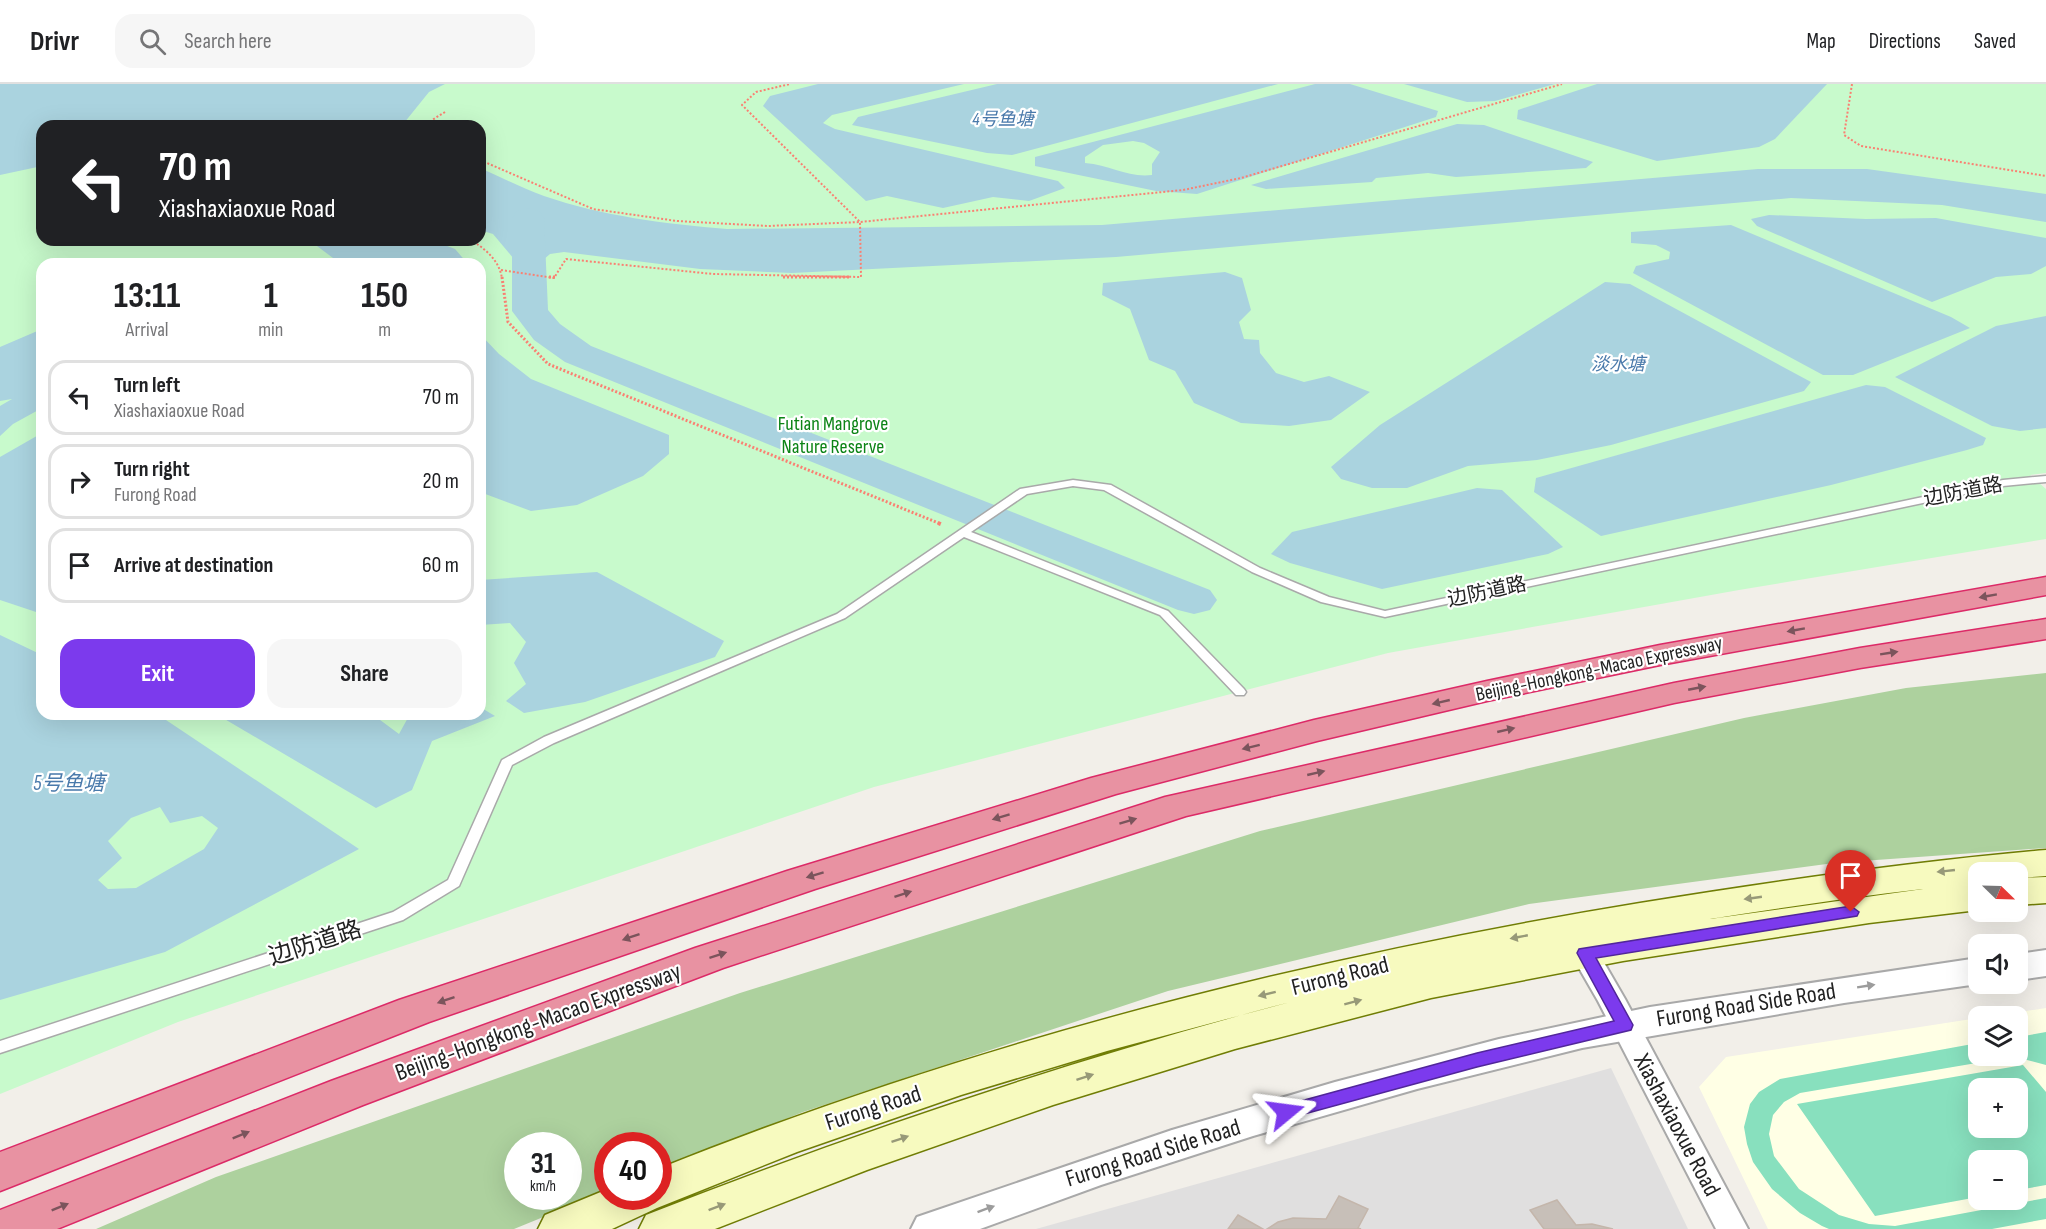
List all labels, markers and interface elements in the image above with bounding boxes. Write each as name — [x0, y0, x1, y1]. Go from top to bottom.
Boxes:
search box — [115, 14, 535, 68]
text: Drivr — [30, 25, 79, 58]
icon: search — [136, 25, 169, 58]
text: Search here — [184, 28, 272, 55]
text: Map — [1806, 29, 1836, 54]
text: Directions — [1869, 29, 1941, 54]
text: Saved — [1974, 29, 2016, 54]
water label: 4号鱼塘 — [972, 109, 1037, 130]
text: 70 m — [159, 142, 232, 193]
icon: left — [60, 144, 138, 222]
text: Xiashaxiaoxue Road — [159, 193, 335, 225]
text: 13:11 — [114, 275, 180, 318]
text: 1 — [264, 275, 278, 318]
text: 150 — [361, 275, 408, 318]
text: Arrival — [126, 318, 169, 342]
text: min — [258, 318, 283, 342]
text: m — [378, 318, 391, 342]
water label: 淡水塘 — [1591, 354, 1648, 375]
text: Turn left — [114, 372, 180, 399]
icon: left — [63, 381, 96, 414]
text: 70 m — [423, 384, 459, 411]
text: Xiashaxiaoxue Road — [114, 399, 245, 423]
park label: Futian Mangrove Nature Reserve — [778, 412, 888, 459]
text: Turn right — [114, 456, 190, 483]
icon: right — [63, 465, 96, 498]
text: 20 m — [423, 468, 459, 495]
street label: 边防道路 — [1921, 473, 2005, 511]
text: Furong Road — [114, 483, 197, 507]
icon: arrive — [63, 549, 96, 582]
text: Arrive at destination — [114, 552, 273, 579]
text: 60 m — [422, 552, 459, 579]
street label: 边防道路 — [1445, 572, 1529, 612]
one-way arrow — [1979, 592, 1998, 601]
one-way arrow — [1787, 626, 1806, 635]
street label: Beijing-Hongkong-Macao Expressway — [1473, 631, 1725, 707]
button: Exit — [60, 639, 255, 708]
button: Share — [267, 639, 462, 708]
one-way arrow — [1879, 648, 1898, 657]
one-way arrow — [1688, 684, 1707, 693]
one-way arrow — [1431, 698, 1450, 707]
one-way arrow — [1497, 725, 1516, 734]
one-way arrow — [1242, 743, 1260, 752]
one-way arrow — [1307, 768, 1325, 778]
water label: 5号鱼塘 — [33, 771, 108, 796]
one-way arrow — [992, 813, 1010, 822]
one-way arrow — [1119, 816, 1137, 825]
pin — [1825, 850, 1876, 912]
icon: arrive — [1834, 859, 1867, 892]
north arrow — [1968, 862, 2028, 922]
map controls — [1968, 862, 2028, 1210]
one-way arrow — [1936, 866, 1955, 876]
one-way arrow — [806, 871, 824, 880]
one-way arrow — [894, 889, 912, 898]
one-way arrow — [1743, 894, 1762, 903]
street label: 边防道路 — [265, 914, 365, 972]
one-way arrow — [621, 933, 639, 943]
one-way arrow — [1509, 933, 1528, 942]
button: sound — [1968, 934, 2028, 994]
one-way arrow — [709, 950, 727, 959]
street label: Furong Road — [1288, 950, 1392, 1002]
street label: Beijing-Hongkong-Macao Expressway — [391, 957, 685, 1087]
street label: Furong Road Side Road — [1654, 977, 1838, 1033]
one-way arrow — [1857, 981, 1876, 990]
one-way arrow — [1258, 989, 1277, 999]
one-way arrow — [437, 996, 455, 1005]
one-way arrow — [1344, 997, 1362, 1007]
button: layers — [1968, 1006, 2028, 1066]
street label: Xiashaxiaoxue Road — [1627, 1048, 1727, 1201]
one-way arrow — [1076, 1072, 1094, 1082]
button: + — [1968, 1078, 2028, 1138]
street label: Furong Road — [821, 1079, 925, 1137]
position arrow — [1254, 1080, 1318, 1144]
street label: Furong Road Side Road — [1062, 1113, 1244, 1193]
one-way arrow — [232, 1130, 250, 1139]
speed limit sign: 40 — [594, 1132, 672, 1210]
one-way arrow — [891, 1134, 909, 1144]
text: 31 — [530, 1146, 556, 1182]
button: − — [1968, 1150, 2028, 1210]
text: km/h — [530, 1177, 556, 1196]
one-way arrow — [51, 1202, 69, 1212]
one-way arrow — [708, 1202, 726, 1211]
one-way arrow — [978, 1203, 996, 1213]

